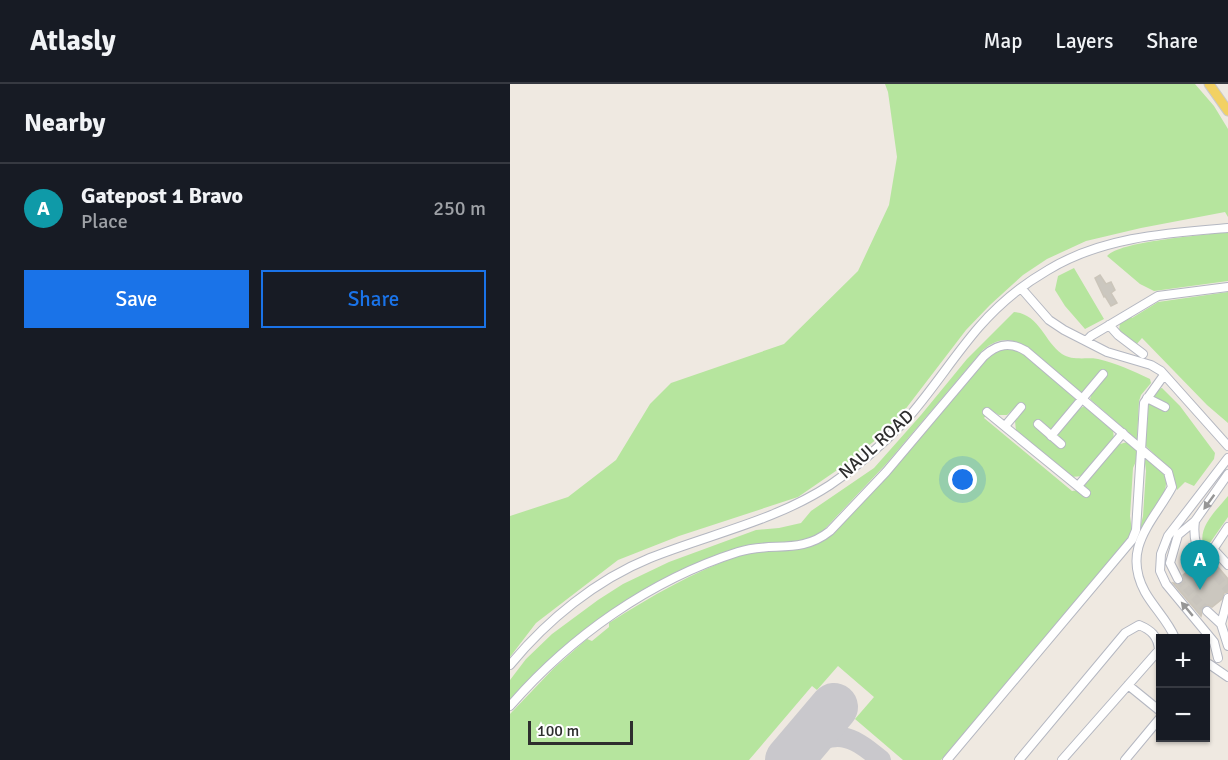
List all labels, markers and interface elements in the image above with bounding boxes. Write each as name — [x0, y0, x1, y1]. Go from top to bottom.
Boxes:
text: Atlasly — [30, 24, 116, 58]
text: Map — [984, 28, 1022, 54]
text: Layers — [1055, 28, 1113, 54]
text: Share — [1146, 28, 1198, 54]
text: Nearby — [24, 107, 105, 139]
text: Gatepost 1 Bravo — [81, 182, 243, 209]
text: A — [37, 196, 50, 221]
text: 250 m — [433, 196, 486, 221]
text: Place — [81, 209, 128, 234]
button: Save — [24, 270, 249, 328]
button: Share — [261, 270, 486, 328]
street label: NAUL ROAD — [834, 405, 918, 483]
your location — [948, 465, 977, 494]
one-way arrow — [1203, 495, 1215, 510]
pin: A — [1180, 540, 1220, 590]
one-way arrow — [1181, 602, 1194, 617]
map controls — [1156, 634, 1210, 742]
button: + — [1156, 634, 1210, 688]
button: − — [1156, 688, 1210, 742]
scale bar — [528, 718, 633, 746]
text: 100 m — [537, 721, 579, 741]

